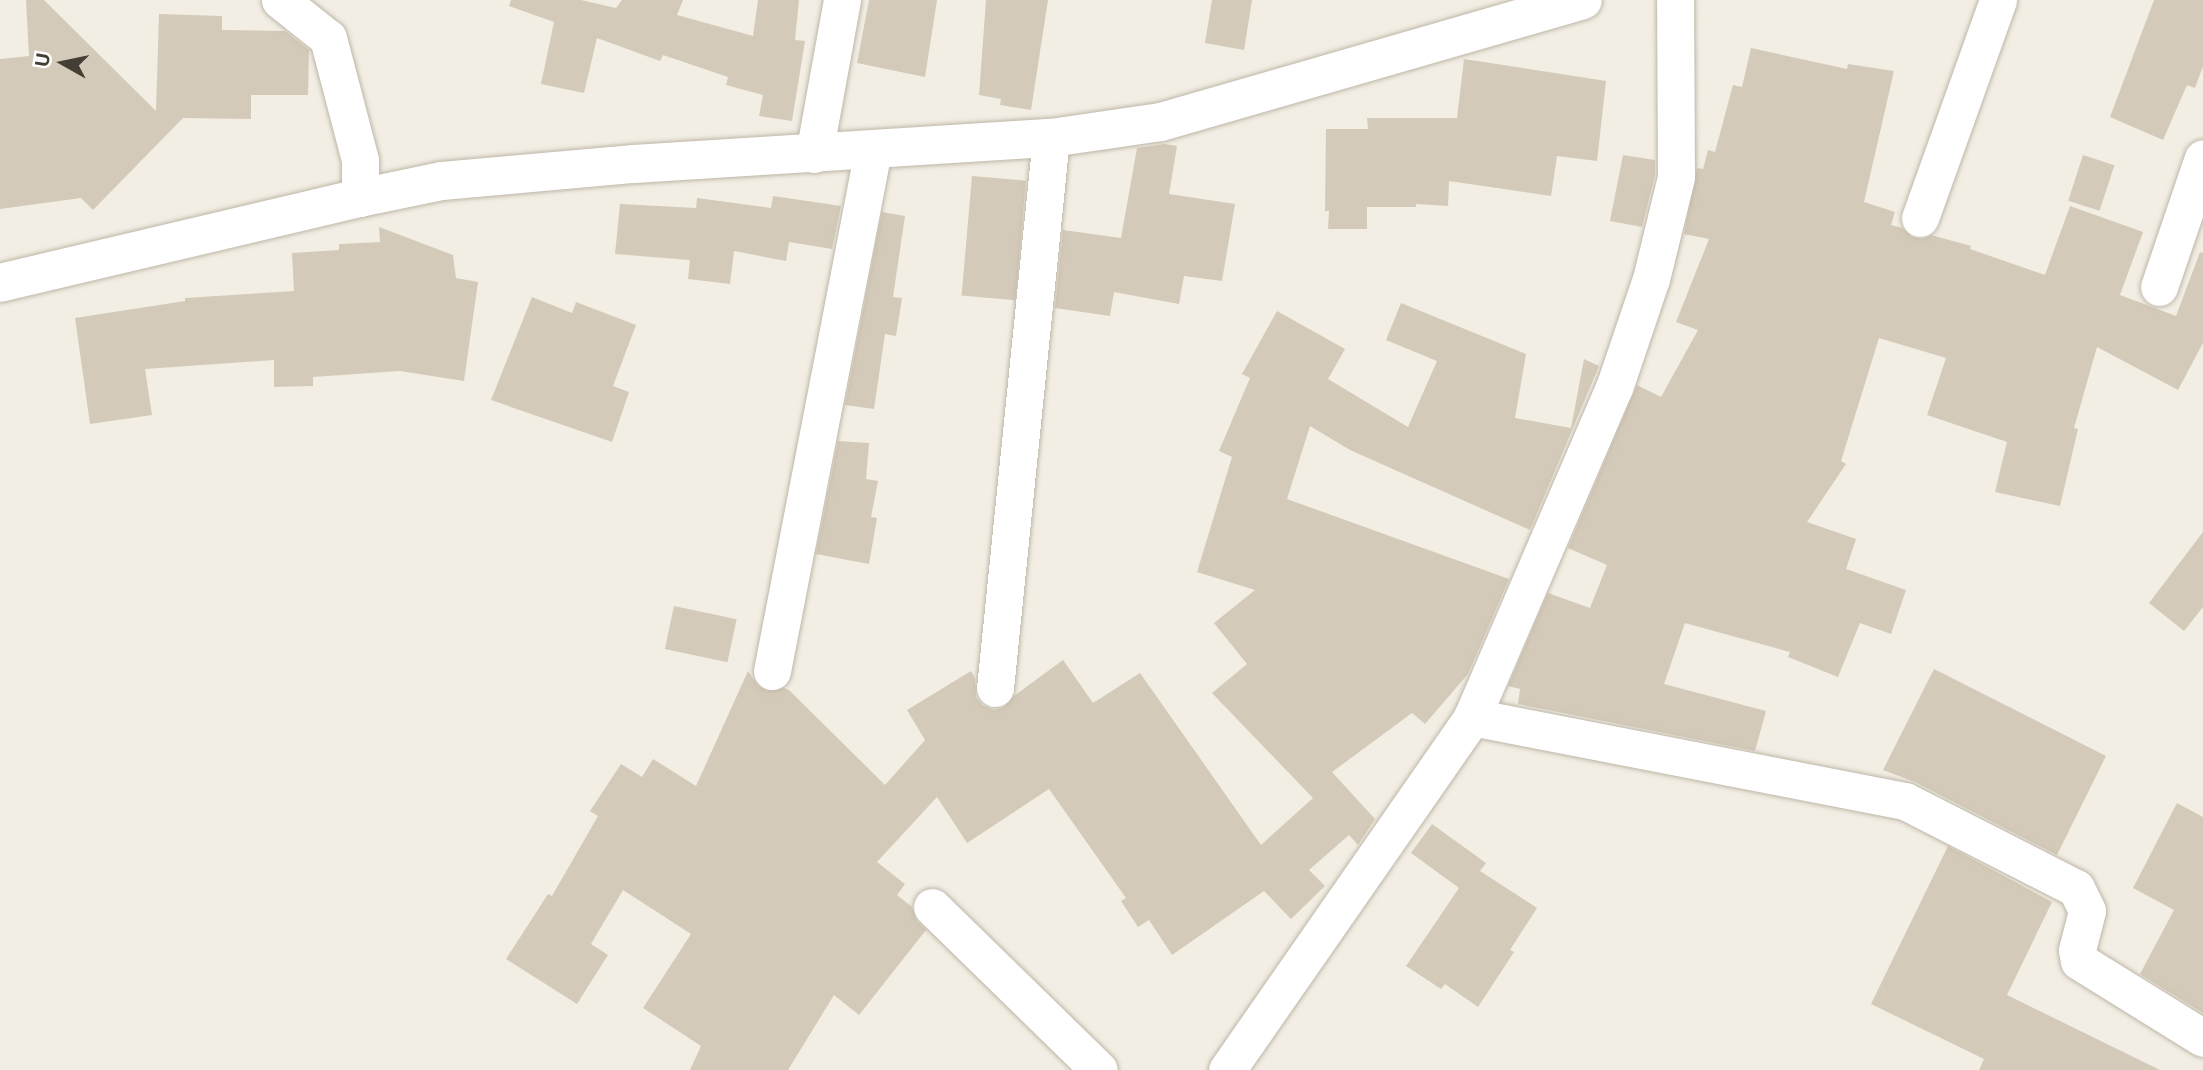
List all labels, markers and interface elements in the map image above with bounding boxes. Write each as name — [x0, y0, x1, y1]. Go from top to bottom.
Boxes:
north arrow — [28, 28, 98, 98]
text: U — [28, 51, 56, 69]

